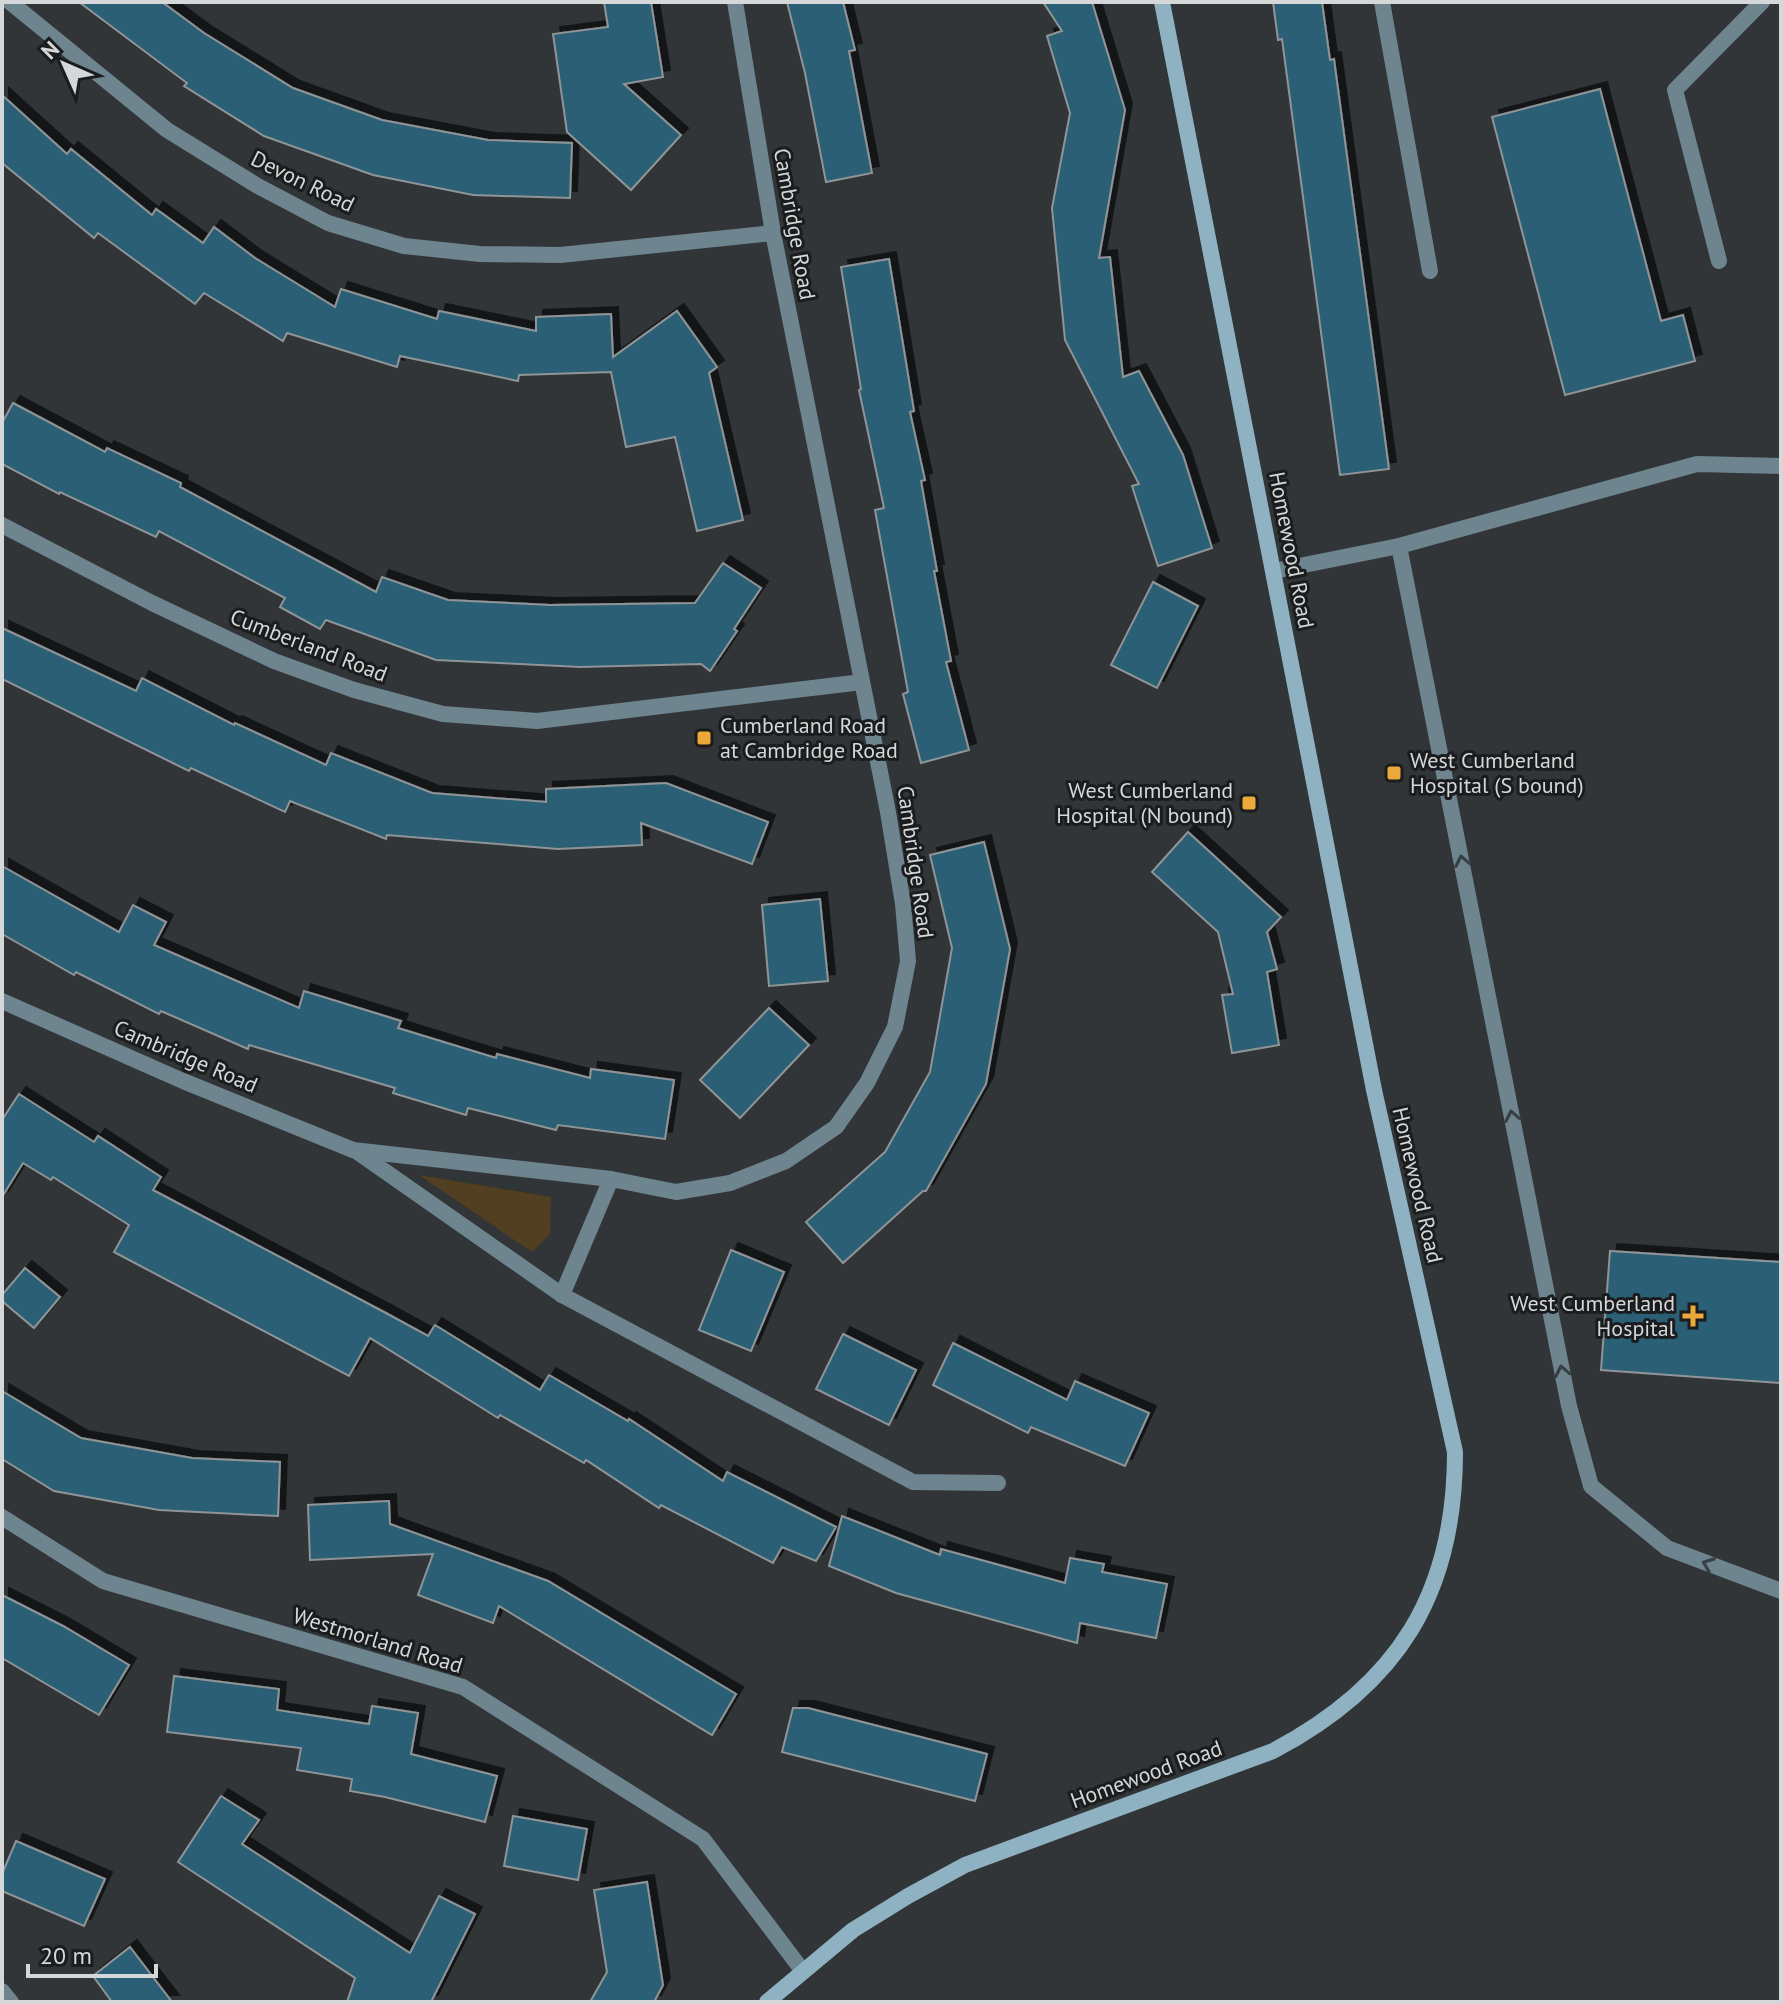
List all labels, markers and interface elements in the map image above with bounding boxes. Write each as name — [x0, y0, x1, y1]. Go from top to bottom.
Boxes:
north arrow — [24, 24, 104, 104]
text: N — [35, 35, 65, 65]
street label: Devon Road — [247, 144, 359, 218]
street label: Cambridge Road — [768, 146, 822, 302]
street label: Homewood Road — [1263, 469, 1321, 631]
street label: Cumberland Road — [226, 602, 392, 688]
place label: Cumberland Road at Cambridge Road — [720, 711, 898, 764]
marker: Cumberland Road at Cambridge Road — [695, 729, 713, 747]
place label: West Cumberland Hospital (S bound) — [1410, 746, 1584, 799]
marker: West Cumberland Hospital (S bound) — [1385, 764, 1403, 782]
place label: West Cumberland Hospital (N bound) — [1056, 776, 1233, 829]
street label: Cambridge Road — [891, 784, 941, 940]
marker: West Cumberland Hospital (N bound) — [1240, 794, 1258, 812]
one-way arrow — [1454, 855, 1471, 868]
street label: Cambridge Road — [110, 1013, 262, 1099]
street label: Homewood Road — [1386, 1104, 1450, 1266]
one-way arrow — [1505, 1110, 1522, 1123]
place label: West Cumberland Hospital — [1510, 1289, 1676, 1342]
marker: West Cumberland Hospital — [1682, 1305, 1704, 1327]
one-way arrow — [1555, 1365, 1572, 1378]
one-way arrow — [1702, 1557, 1716, 1574]
street label: Westmorland Road — [290, 1601, 466, 1679]
street label: Homewood Road — [1066, 1734, 1226, 1814]
scale bar — [28, 1928, 156, 1978]
text: 20 m — [40, 1940, 92, 1971]

